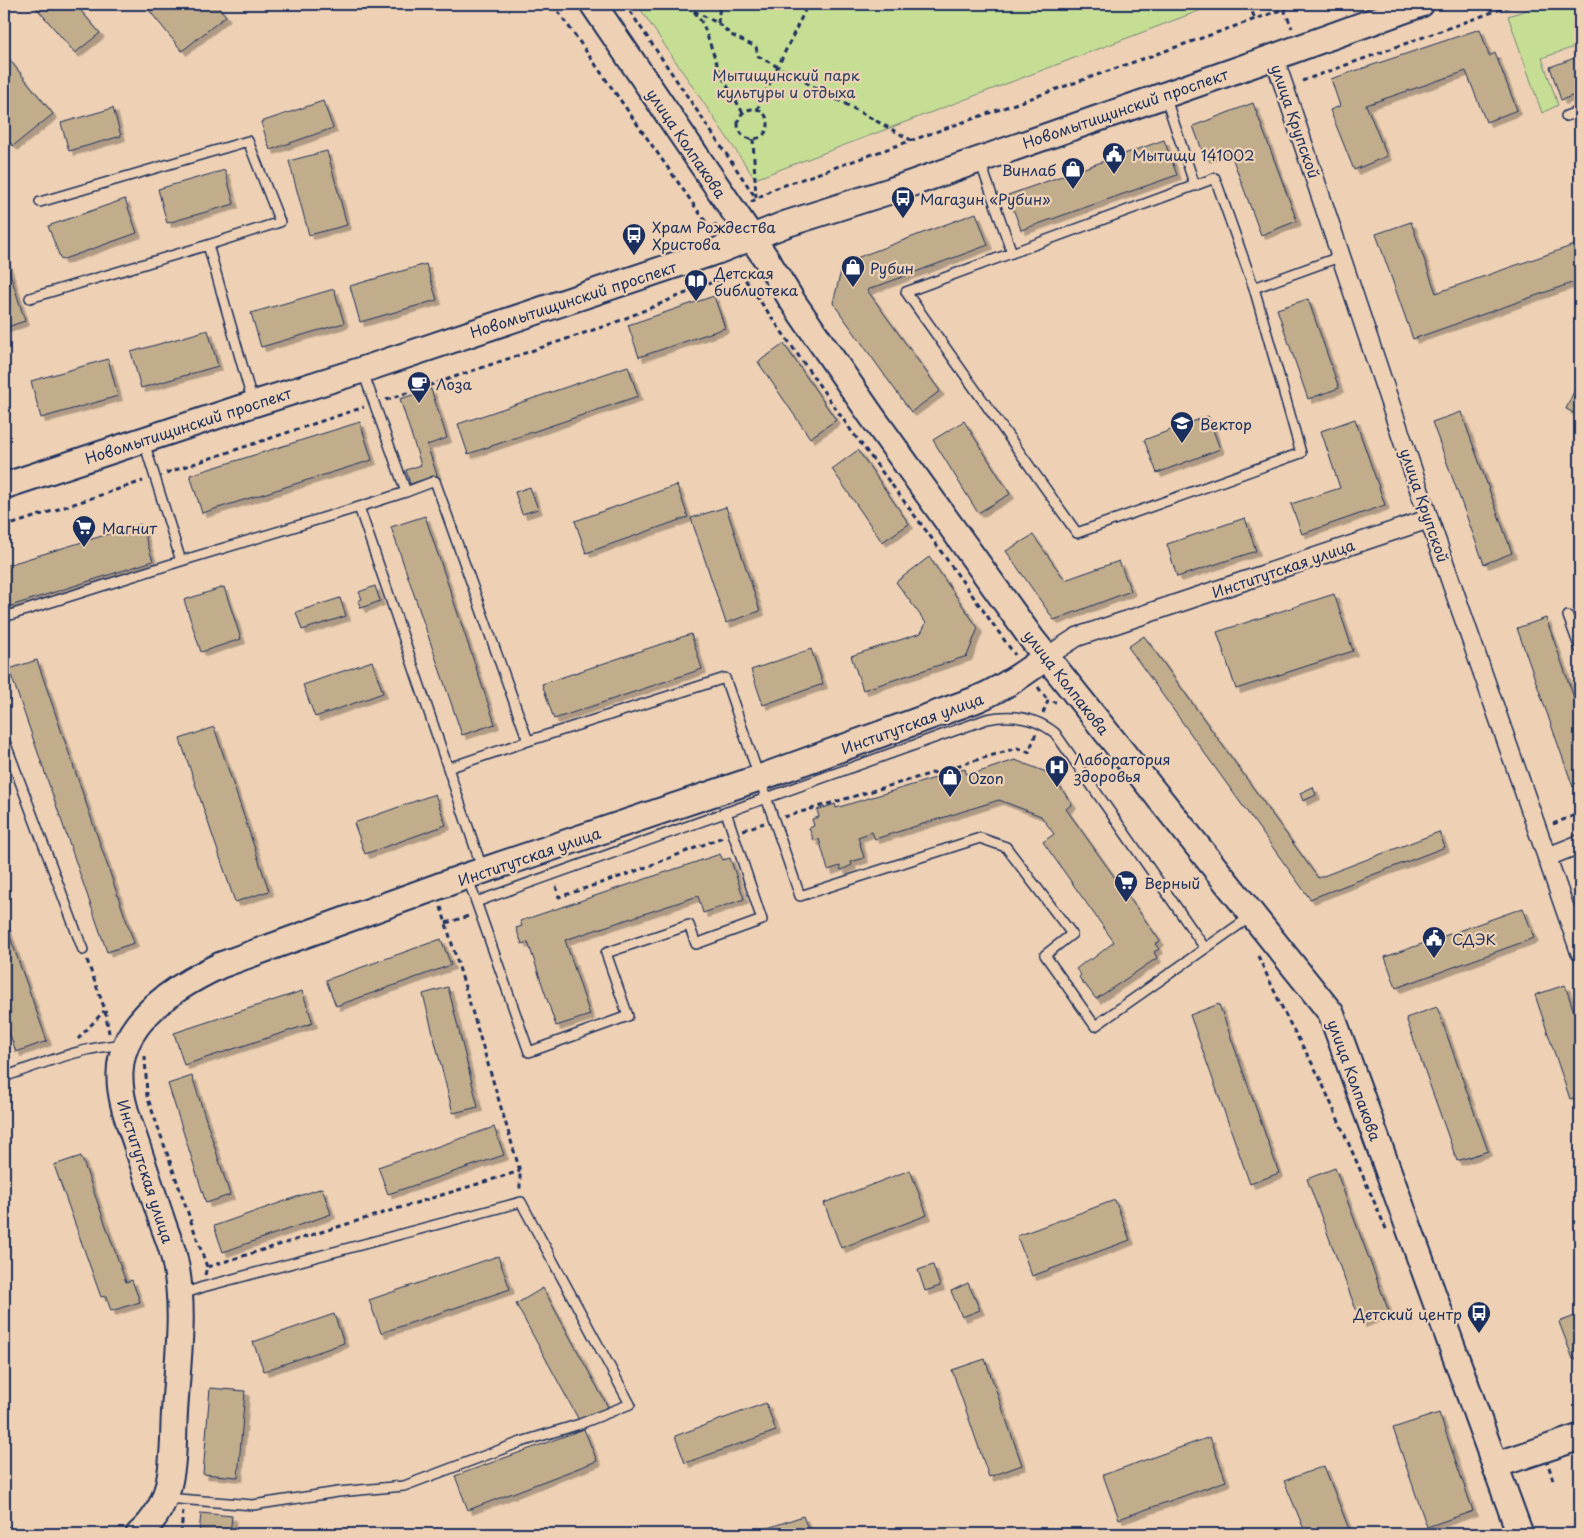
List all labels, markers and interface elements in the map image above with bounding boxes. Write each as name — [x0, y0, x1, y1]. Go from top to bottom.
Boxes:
street label: улица Крупской — [1266, 61, 1326, 181]
street label: Новомытищинский проспект — [1019, 62, 1232, 154]
park label: Мытищинский парк культуры и отдыха — [712, 63, 860, 103]
street label: улица Колпакова — [642, 84, 733, 203]
public building icon: Мытищи 141002 — [1101, 141, 1127, 175]
place label: Мытищи 141002 — [1132, 143, 1255, 166]
shop icon: Винлаб — [1060, 156, 1086, 190]
place label: Винлаб — [1002, 158, 1056, 181]
bus stop icon: Магазин «Рубин» — [890, 185, 916, 219]
place label: Магазин «Рубин» — [920, 187, 1051, 210]
place label: Храм Рождества Христова — [652, 215, 776, 255]
bus stop icon: Храм Рождества Христова — [621, 222, 647, 256]
street label: Новомытищинский проспект — [467, 254, 680, 343]
shop icon: Рубин — [840, 254, 866, 288]
place label: Рубин — [870, 256, 914, 279]
place label: Детская библиотека — [713, 261, 799, 301]
library icon: Детская библиотека — [683, 268, 709, 302]
cafe icon: Лоза — [406, 370, 432, 404]
place label: Лоза — [436, 372, 473, 395]
street label: Новомытищинский проспект — [82, 380, 295, 469]
school or university icon: Вектор — [1169, 410, 1195, 444]
place label: Вектор — [1200, 412, 1252, 435]
street label: улица Крупской — [1395, 445, 1455, 565]
supermarket icon: Магнит — [71, 514, 97, 548]
place label: Магнит — [102, 516, 157, 539]
street label: Институтская улица — [1208, 533, 1358, 603]
street label: улица Колпакова — [1019, 625, 1116, 740]
street label: Институтская улица — [838, 686, 987, 759]
place label: Лаборатория здоровья — [1073, 747, 1171, 787]
hospital icon: Лаборатория здоровья — [1044, 754, 1070, 788]
shop icon: Ozon — [937, 764, 963, 798]
place label: Ozon — [968, 766, 1004, 789]
street label: Институтская улица — [454, 821, 604, 891]
supermarket icon: Верный — [1113, 869, 1139, 903]
place label: Верный — [1144, 871, 1200, 894]
public building icon: СДЭК — [1421, 925, 1447, 959]
place label: СДЭК — [1452, 927, 1496, 950]
street label: улица Колпакова — [1322, 1016, 1388, 1145]
street label: Институтская улица — [112, 1096, 180, 1246]
bus stop icon: Детский центр — [1466, 1300, 1492, 1334]
place label: Детский центр — [1353, 1302, 1462, 1325]

